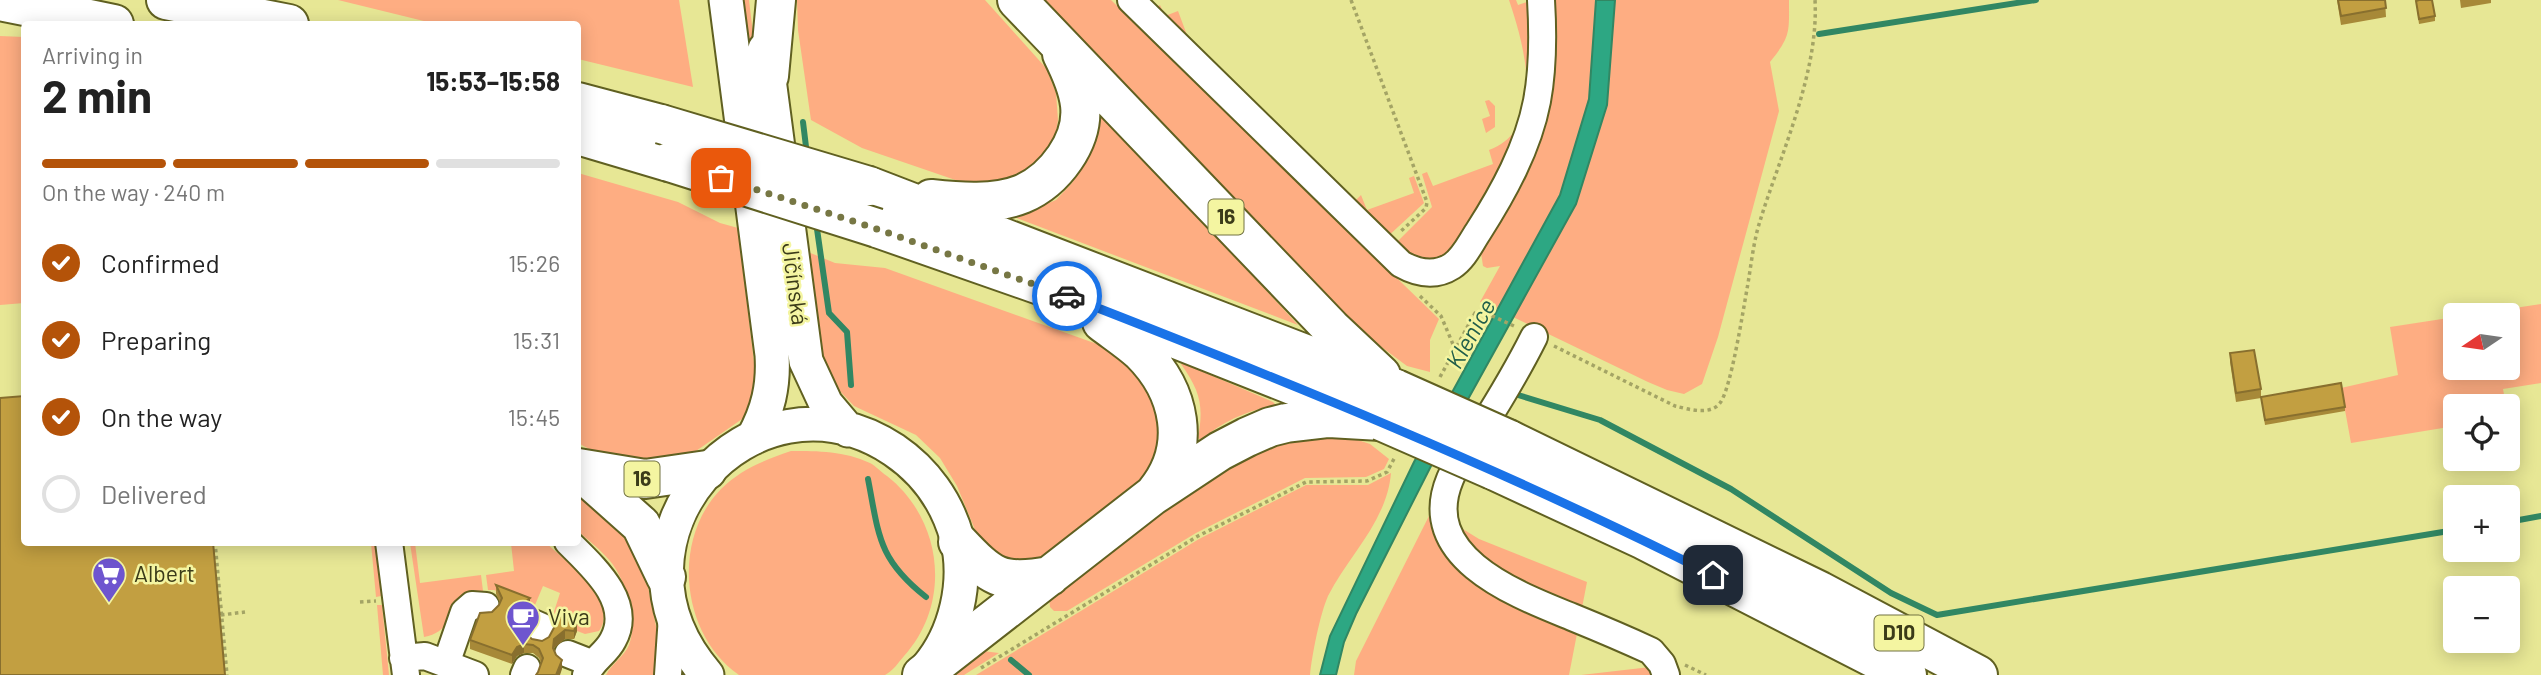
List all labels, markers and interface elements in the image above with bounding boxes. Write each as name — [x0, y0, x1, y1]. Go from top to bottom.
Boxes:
text: Arriving in — [42, 41, 143, 69]
text: 15:53–15:58 — [426, 65, 560, 96]
text: 2 min — [42, 67, 152, 122]
pin — [691, 148, 751, 208]
icon: bag — [702, 159, 740, 197]
text: On the way · 240 m — [42, 178, 225, 206]
road number: 16 — [1208, 200, 1244, 234]
street label: Jičínská — [777, 241, 815, 327]
icon: check — [42, 244, 80, 282]
text: Confirmed — [101, 247, 220, 278]
text: 15:26 — [508, 249, 560, 277]
courier — [1032, 261, 1102, 331]
icon: car — [1048, 277, 1086, 315]
water label: Klenice — [1439, 293, 1501, 373]
north arrow — [2443, 303, 2520, 380]
map controls — [2443, 303, 2520, 653]
icon: check — [42, 321, 80, 359]
text: Preparing — [101, 324, 211, 355]
text: 15:31 — [513, 326, 560, 354]
button: locate — [2443, 394, 2520, 471]
icon: check — [42, 398, 80, 436]
text: On the way — [101, 401, 222, 432]
text: 15:45 — [508, 403, 560, 431]
road number: 16 — [624, 462, 660, 496]
text: Delivered — [101, 478, 207, 509]
button: + — [2443, 485, 2520, 562]
pin — [1683, 545, 1743, 605]
supermarket icon: Albert — [90, 555, 128, 604]
icon: home — [1694, 556, 1732, 594]
place label: Albert — [134, 559, 195, 587]
button: − — [2443, 576, 2520, 653]
cafe icon: Viva — [504, 598, 542, 647]
place label: Viva — [548, 602, 590, 630]
road number: D10 — [1874, 616, 1924, 650]

